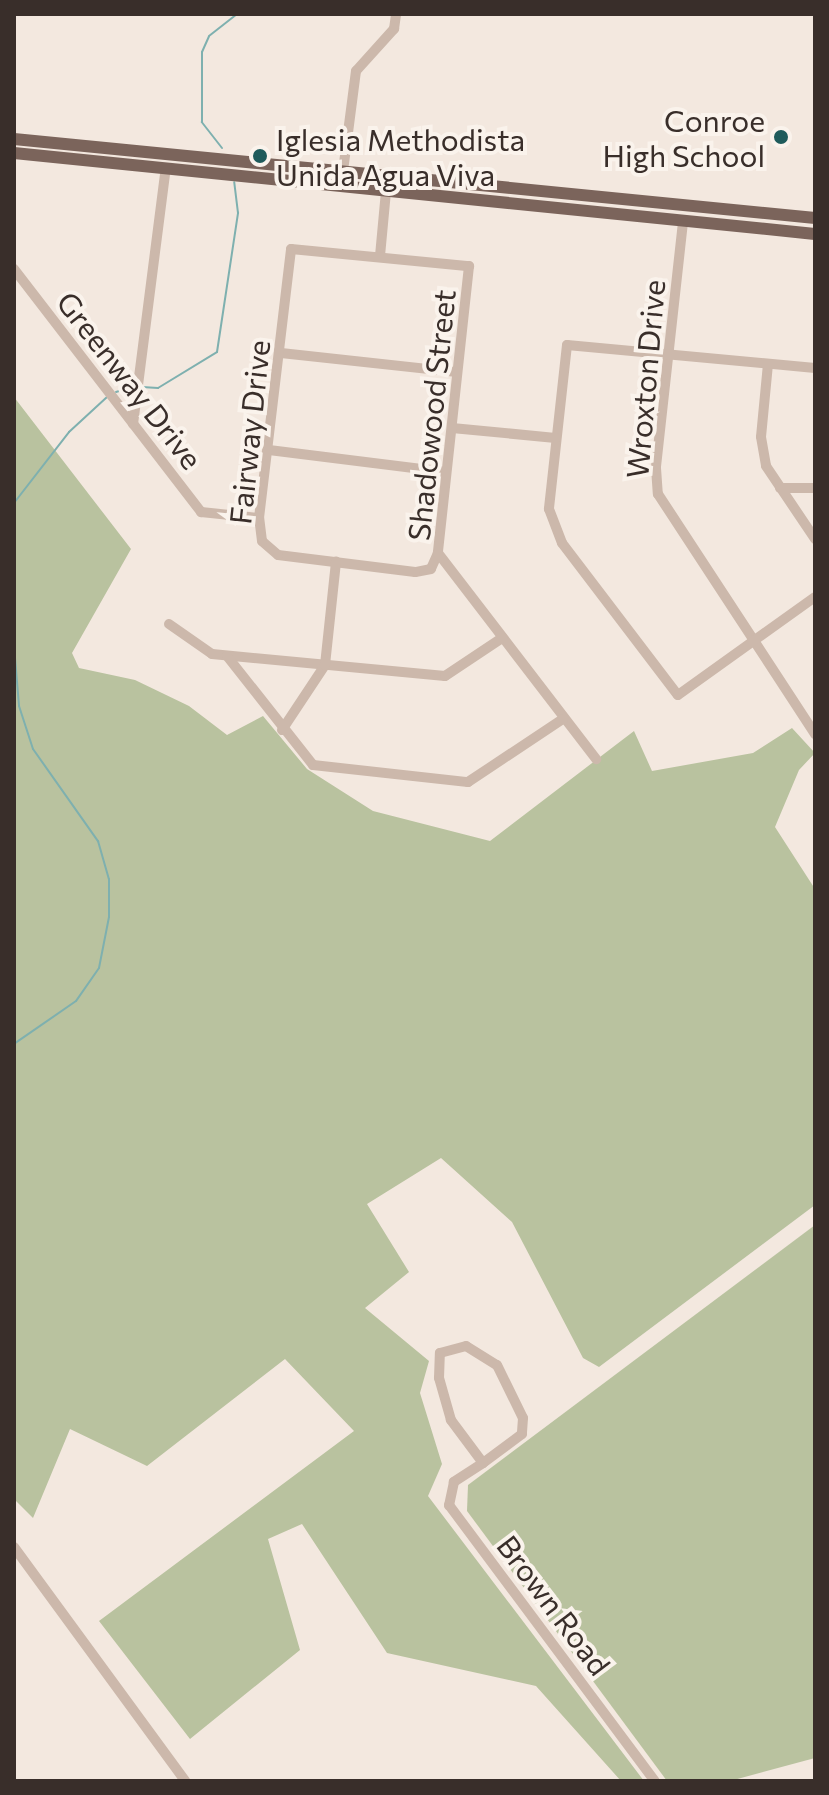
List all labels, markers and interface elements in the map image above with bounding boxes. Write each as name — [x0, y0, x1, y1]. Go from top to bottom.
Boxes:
place label: Conroe High School — [603, 102, 765, 172]
place label: Iglesia Methodista Unida Agua Viva — [276, 121, 525, 192]
marker: Conroe High School — [772, 128, 790, 146]
marker: Iglesia Methodista Unida Agua Viva — [251, 147, 269, 165]
street label: Wroxton Drive — [618, 278, 672, 480]
street label: Greenway Drive — [50, 284, 210, 476]
street label: Shadowood Street — [400, 288, 462, 542]
street label: Fairway Drive — [221, 338, 277, 526]
street label: Brown Road — [490, 1528, 618, 1682]

